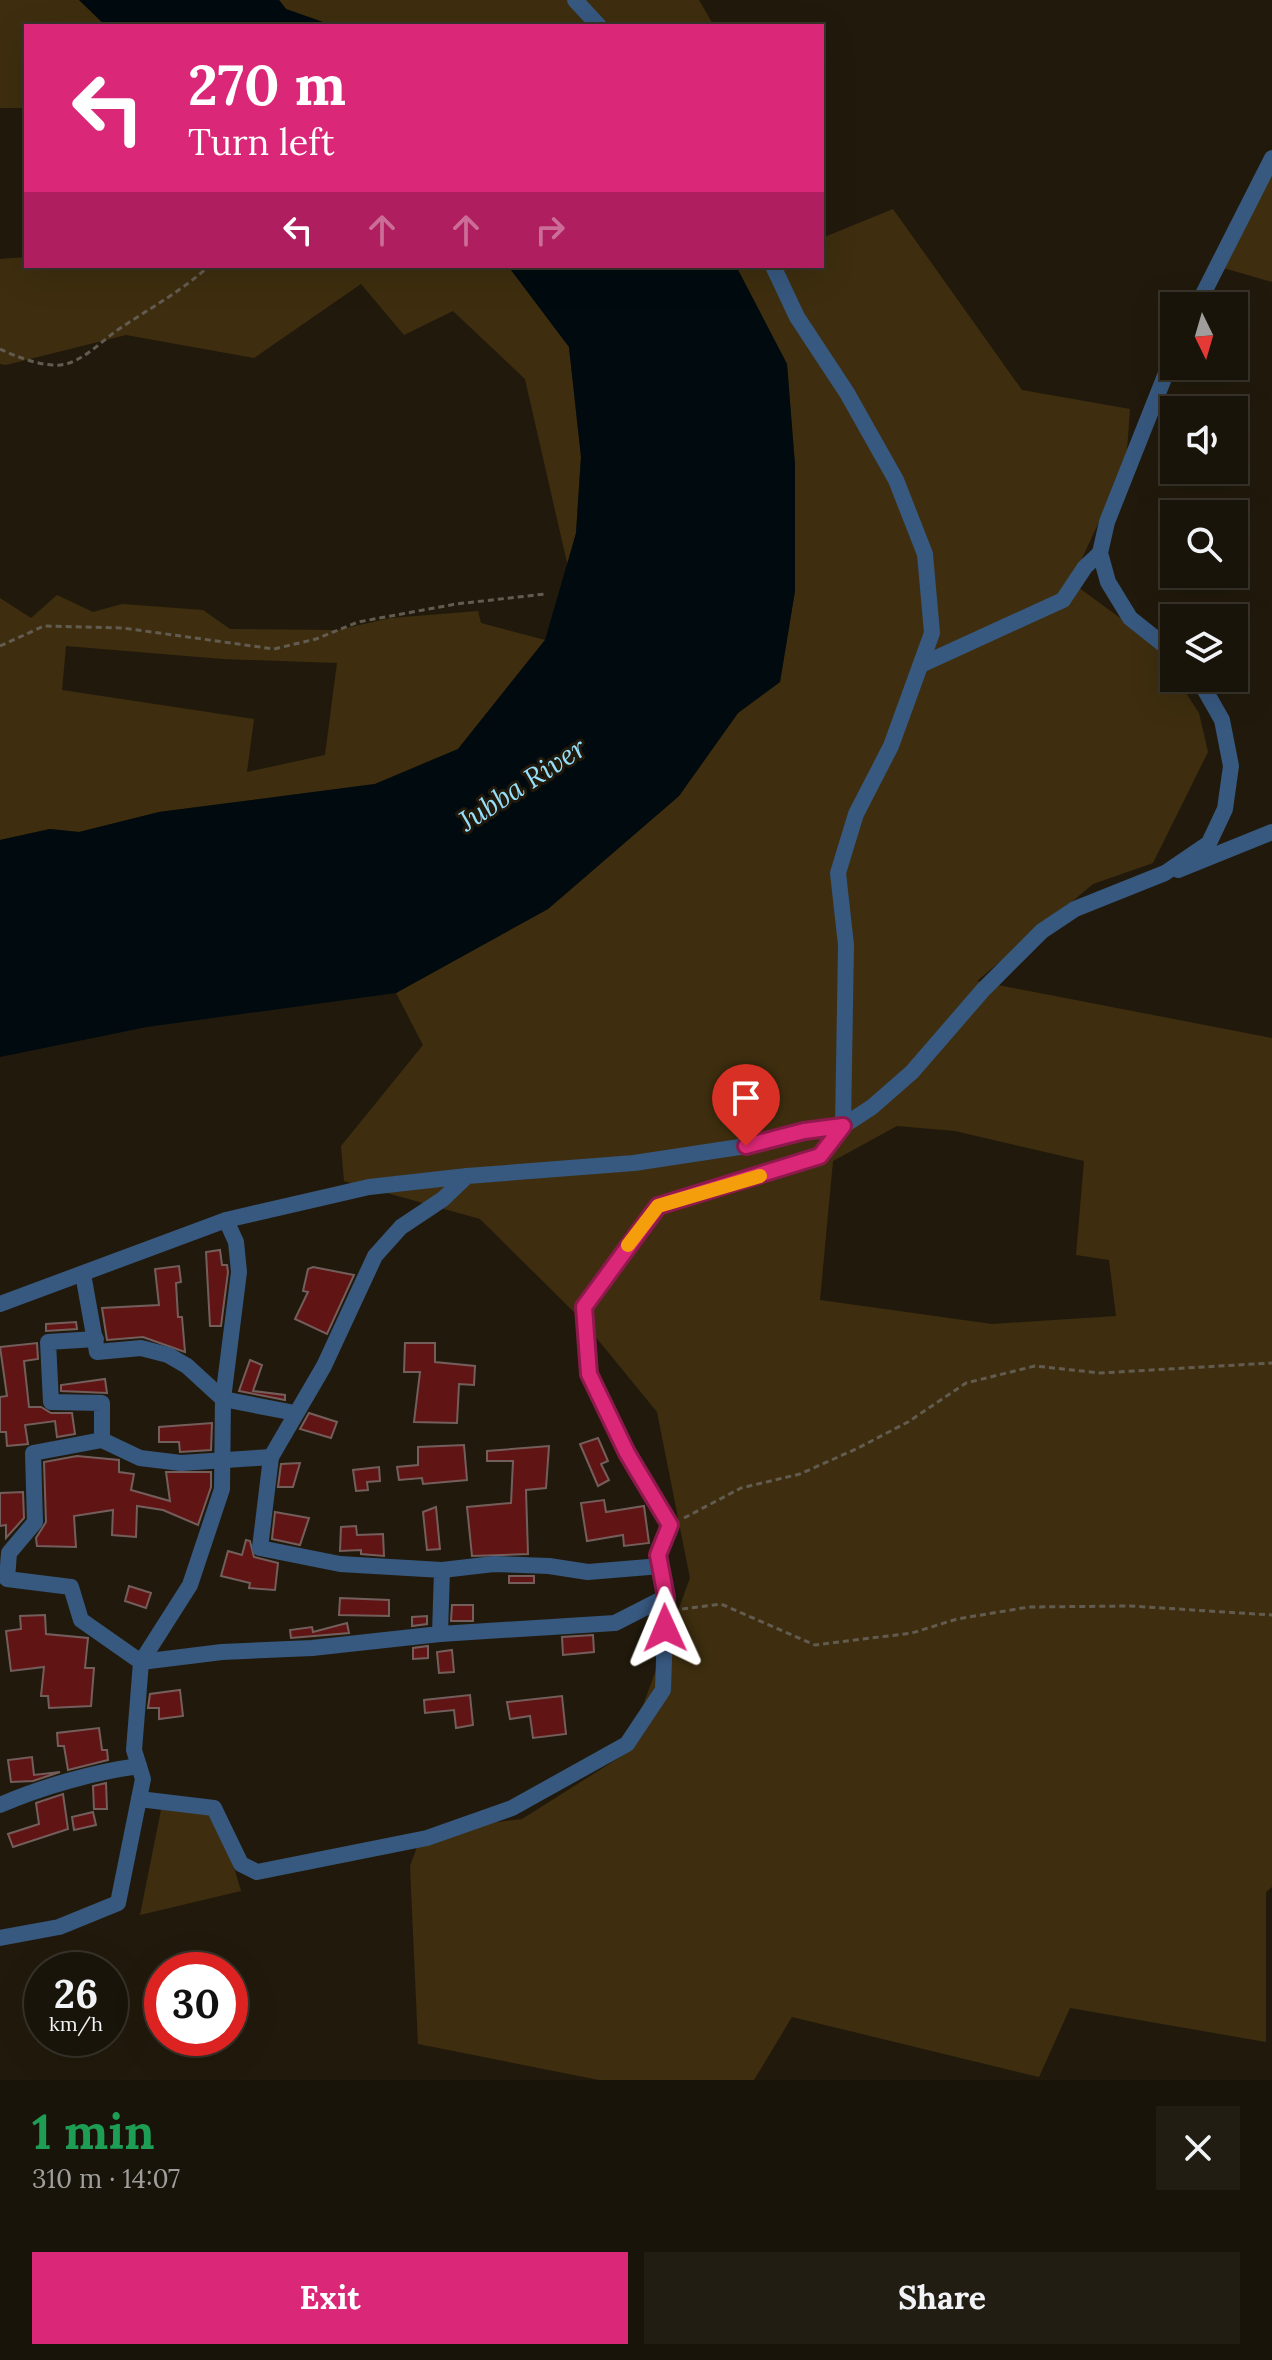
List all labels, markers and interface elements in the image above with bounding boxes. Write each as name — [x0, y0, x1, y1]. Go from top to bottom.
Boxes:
text: 270 m — [188, 49, 346, 120]
icon: left — [56, 56, 160, 160]
text: Turn left — [188, 119, 335, 165]
icon: left — [276, 208, 320, 252]
icon: ahead — [360, 208, 404, 252]
icon: ahead — [444, 208, 488, 252]
icon: right — [528, 208, 572, 252]
north arrow — [1160, 292, 1248, 380]
map controls — [1160, 292, 1248, 692]
button: sound — [1160, 396, 1248, 484]
button: search — [1160, 500, 1248, 588]
button: layers — [1160, 604, 1248, 692]
water label: Jubba River — [450, 729, 593, 839]
pin — [712, 1064, 780, 1146]
icon: arrive — [724, 1076, 768, 1120]
position arrow — [623, 1586, 707, 1670]
speed limit sign: 30 — [144, 1952, 248, 2056]
text: 26 — [54, 1968, 98, 2019]
text: km/h — [49, 2011, 103, 2036]
text: 1 min — [32, 2101, 155, 2162]
button: close — [1156, 2106, 1240, 2190]
text: 310 m · 14:07 — [32, 2162, 180, 2195]
button: Exit — [32, 2252, 628, 2344]
button: Share — [644, 2252, 1240, 2344]

